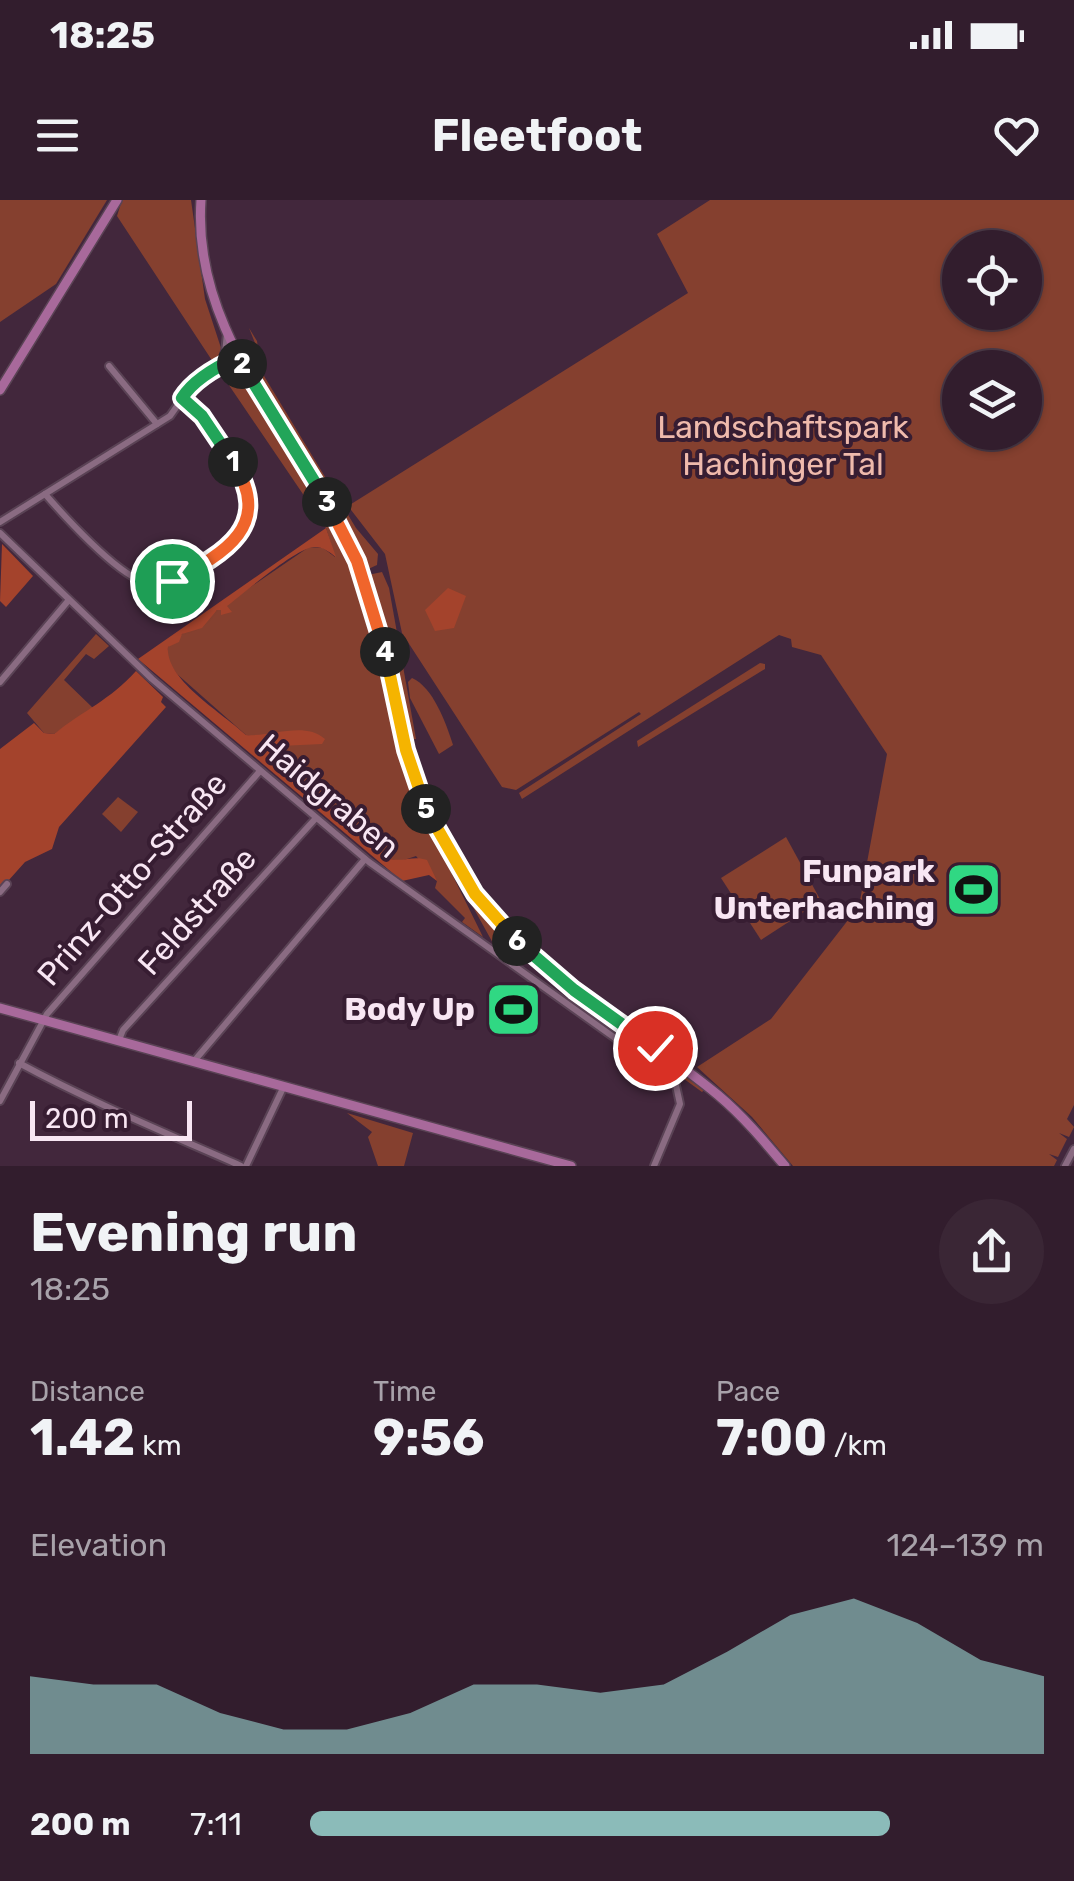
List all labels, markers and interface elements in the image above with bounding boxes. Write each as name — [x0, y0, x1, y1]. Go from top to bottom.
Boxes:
text: 18:25 — [50, 12, 155, 58]
icon: menu — [30, 108, 85, 163]
icon: heart — [989, 108, 1044, 163]
text: Fleetfoot — [432, 109, 642, 162]
map controls — [942, 230, 1042, 450]
button: locate — [942, 230, 1042, 330]
pin: 2 — [217, 339, 267, 389]
text: 2 — [233, 347, 251, 380]
button: layers — [942, 350, 1042, 450]
park label: Landschaftspark Hachinger Tal — [657, 408, 909, 483]
pin: 1 — [208, 437, 258, 487]
text: 1 — [226, 445, 240, 478]
pin: 3 — [302, 477, 352, 527]
text: 3 — [318, 485, 336, 518]
pin — [130, 539, 215, 624]
icon: arrive — [145, 554, 200, 609]
pin: 4 — [360, 627, 410, 677]
text: 4 — [375, 635, 395, 668]
street label: Haidgraben — [251, 726, 407, 866]
street label: Prinz-Otto-Straße — [29, 765, 235, 993]
pin: 5 — [401, 784, 451, 834]
text: 5 — [417, 792, 435, 825]
street label: Feldstraße — [130, 840, 264, 982]
place label: Funpark Unterhaching — [714, 852, 935, 927]
sports icon: Funpark Unterhaching — [944, 859, 1004, 919]
pin: 6 — [492, 916, 542, 966]
text: 6 — [508, 924, 526, 957]
sports icon: Body Up — [484, 979, 544, 1039]
place label: Body Up — [344, 990, 475, 1028]
pin — [613, 1006, 698, 1091]
icon: check — [628, 1021, 683, 1076]
scale bar — [30, 1096, 192, 1140]
text: 200 m — [45, 1102, 129, 1135]
button: share — [939, 1199, 1044, 1304]
text: Evening run — [30, 1200, 358, 1265]
text: 18:25 — [30, 1270, 110, 1308]
text: Distance — [30, 1375, 145, 1408]
text: Time — [373, 1375, 436, 1408]
text: Pace — [716, 1375, 780, 1408]
text: 1.42 — [30, 1408, 135, 1468]
text: 9:56 — [373, 1408, 485, 1468]
text: 7:00 — [716, 1408, 827, 1468]
text: km — [135, 1429, 182, 1462]
text: /km — [827, 1429, 887, 1462]
text: Elevation — [30, 1526, 167, 1564]
text: 124–139 m — [887, 1526, 1044, 1564]
text: 200 m — [30, 1805, 130, 1843]
text: 7:11 — [190, 1805, 242, 1843]

